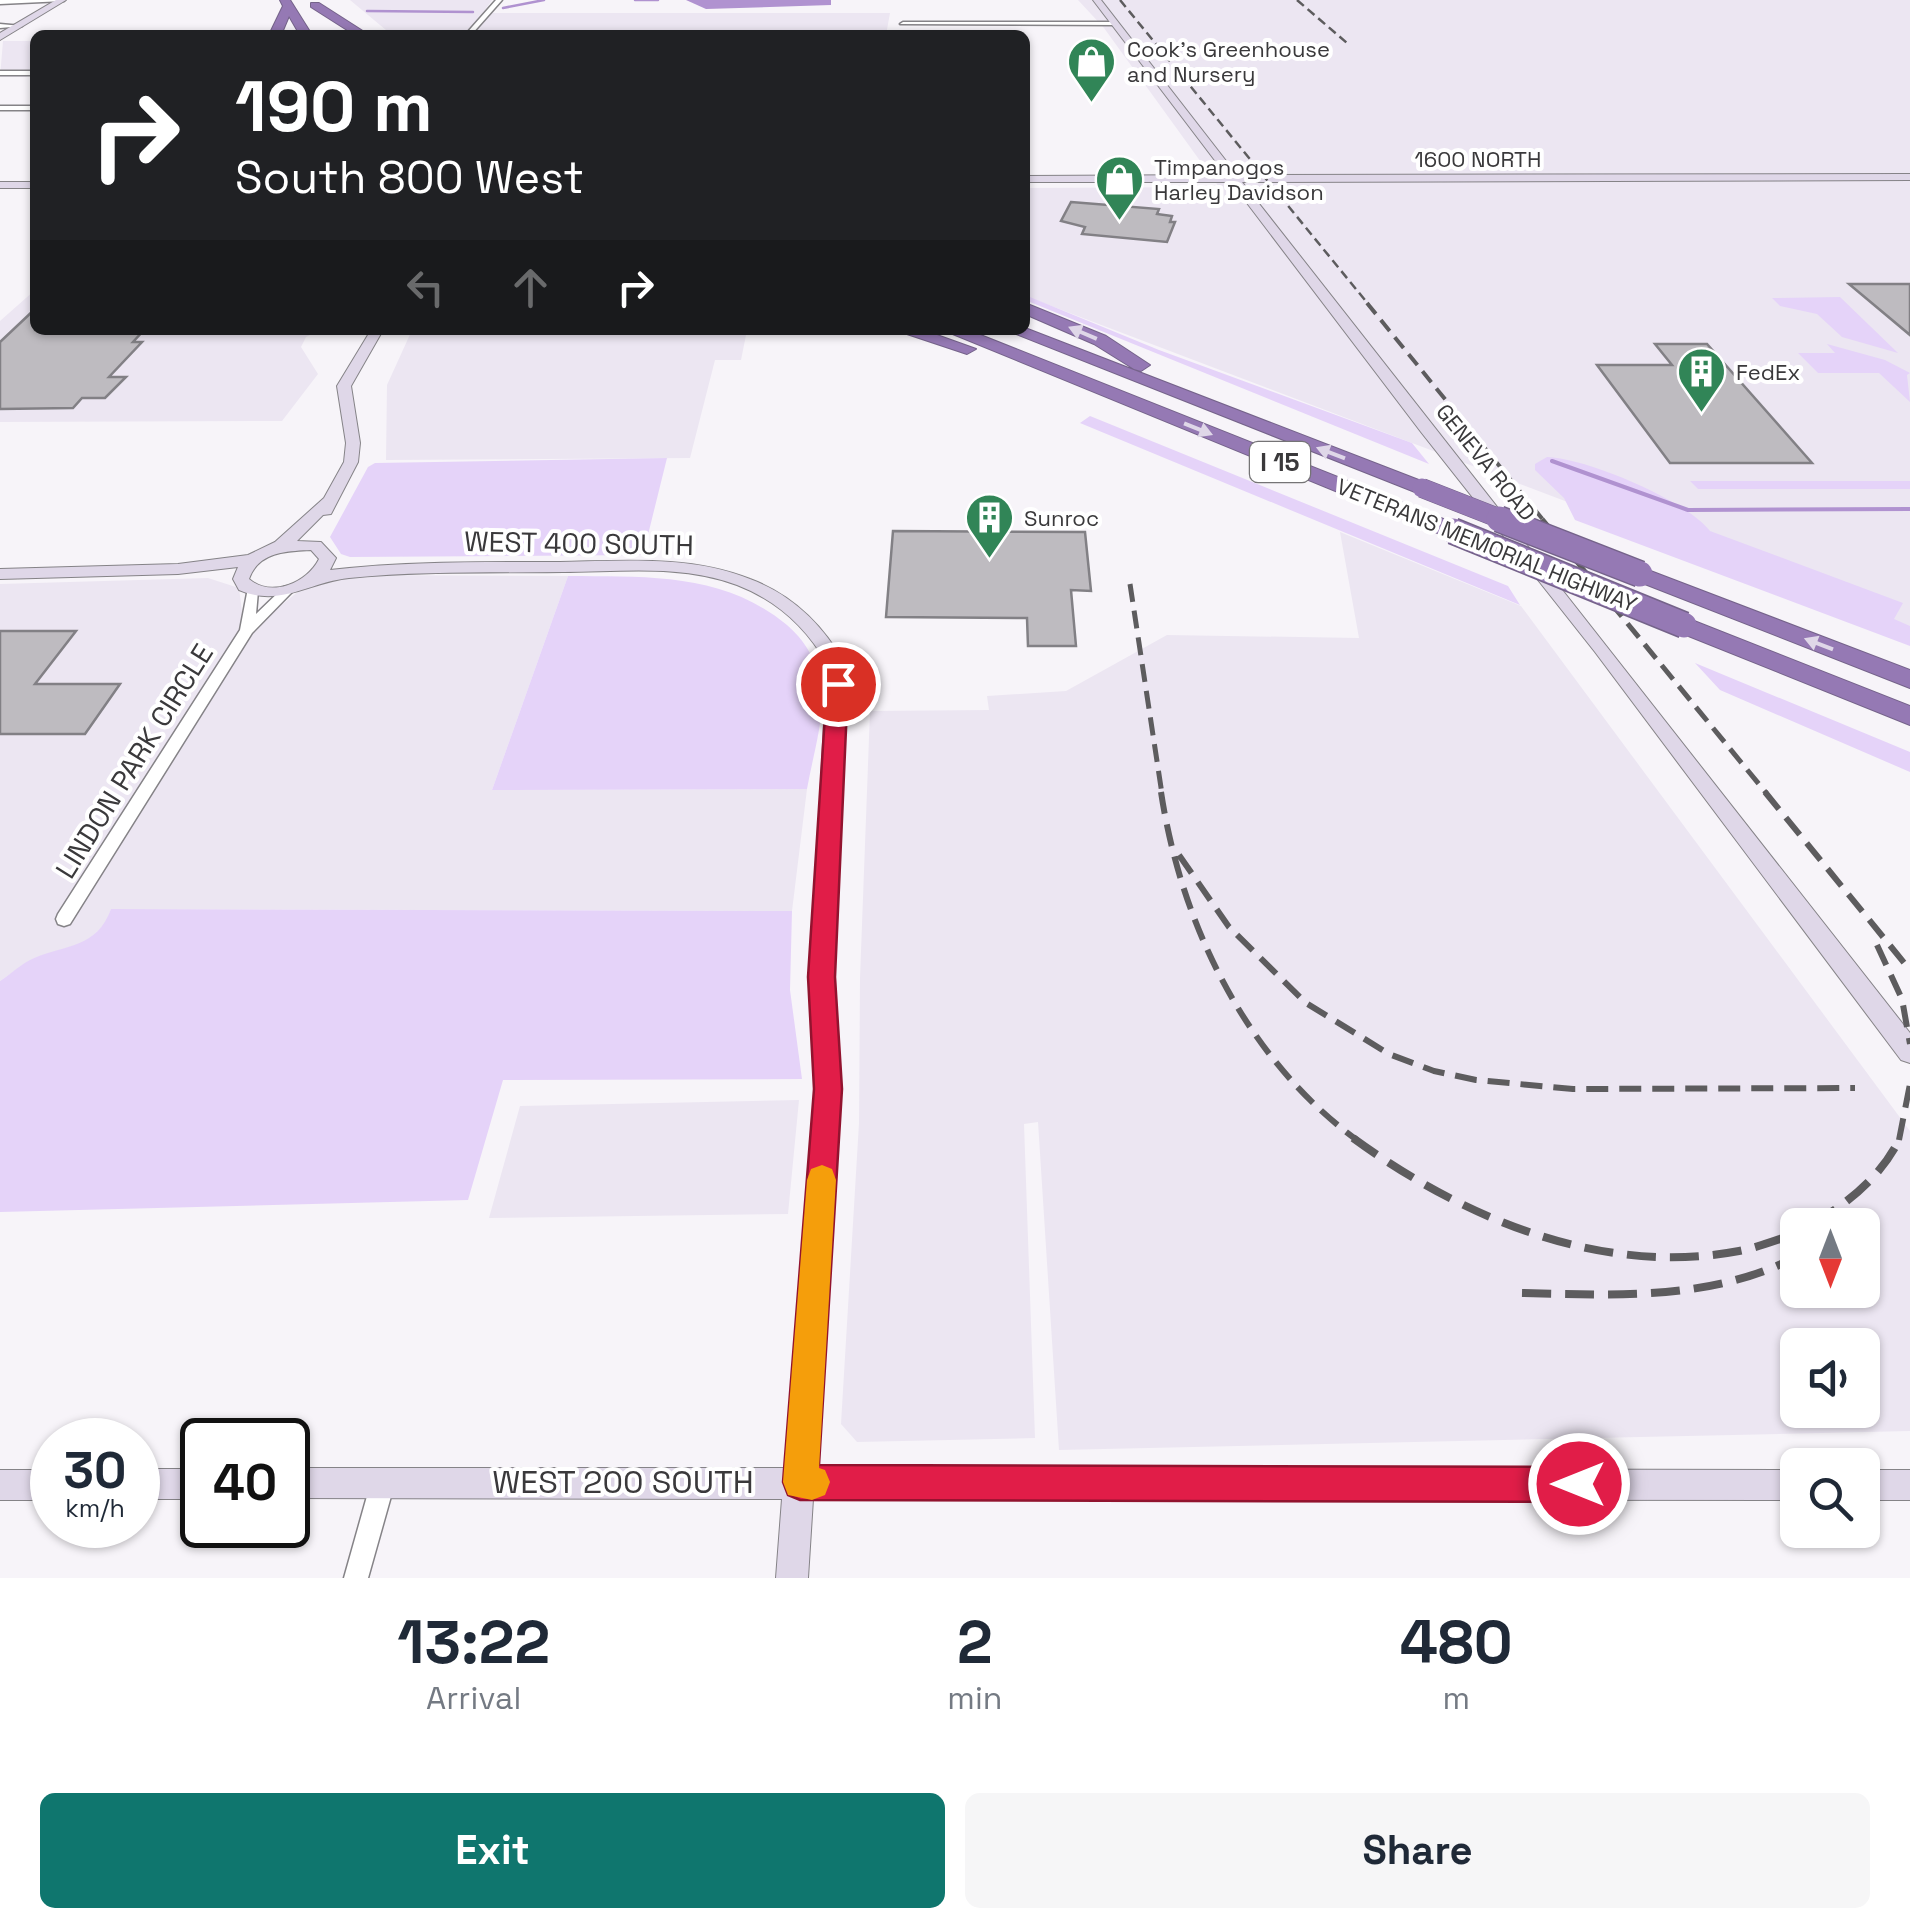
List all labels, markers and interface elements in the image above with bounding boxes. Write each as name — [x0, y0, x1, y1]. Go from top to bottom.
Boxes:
place label: Cook's Greenhouse and Nursery — [1127, 35, 1330, 88]
shop icon: Cook's Greenhouse and Nursery — [1066, 36, 1118, 104]
text: 190 m — [235, 62, 433, 151]
icon: right — [70, 70, 200, 200]
street label: 1600 NORTH — [1415, 145, 1541, 173]
text: South 800 West — [235, 149, 584, 206]
place label: Timpanogos Harley Davidson — [1154, 153, 1324, 206]
shop icon: Timpanogos Harley Davidson — [1093, 154, 1145, 222]
icon: left — [398, 260, 453, 315]
icon: ahead — [503, 260, 558, 315]
icon: right — [608, 260, 663, 315]
one-way arrow — [1068, 325, 1098, 341]
building icon: FedEx — [1675, 346, 1727, 414]
place label: FedEx — [1736, 358, 1800, 386]
street label: GENEVA ROAD — [1430, 398, 1542, 526]
one-way arrow — [1183, 421, 1213, 437]
road number: I 15 — [1250, 442, 1310, 482]
one-way arrow — [1316, 445, 1346, 460]
street label: VETERANS MEMORIAL HIGHWAY — [1333, 472, 1642, 618]
building icon: Sunroc — [963, 492, 1015, 560]
place label: Sunroc — [1024, 504, 1099, 532]
street label: WEST 400 SOUTH — [464, 523, 694, 563]
one-way arrow — [1804, 635, 1834, 651]
street label: LINDON PARK CIRCLE — [47, 637, 221, 885]
pin — [796, 642, 881, 727]
icon: arrive — [811, 657, 866, 712]
north arrow — [1780, 1208, 1880, 1308]
map controls — [1780, 1208, 1880, 1548]
button: sound — [1780, 1328, 1880, 1428]
speed limit sign: 40 — [180, 1418, 310, 1548]
position arrow — [1527, 1432, 1631, 1536]
text: 30 — [64, 1439, 126, 1503]
button: search — [1780, 1448, 1880, 1548]
street label: WEST 200 SOUTH — [492, 1462, 754, 1502]
text: km/h — [65, 1492, 125, 1524]
text: 13:22 — [397, 1604, 550, 1681]
text: 2 — [957, 1604, 993, 1681]
text: 480 — [1400, 1604, 1513, 1681]
text: Arrival — [426, 1678, 521, 1718]
text: min — [947, 1678, 1002, 1718]
text: m — [1442, 1678, 1470, 1718]
button: Exit — [40, 1793, 945, 1908]
button: Share — [965, 1793, 1870, 1908]

